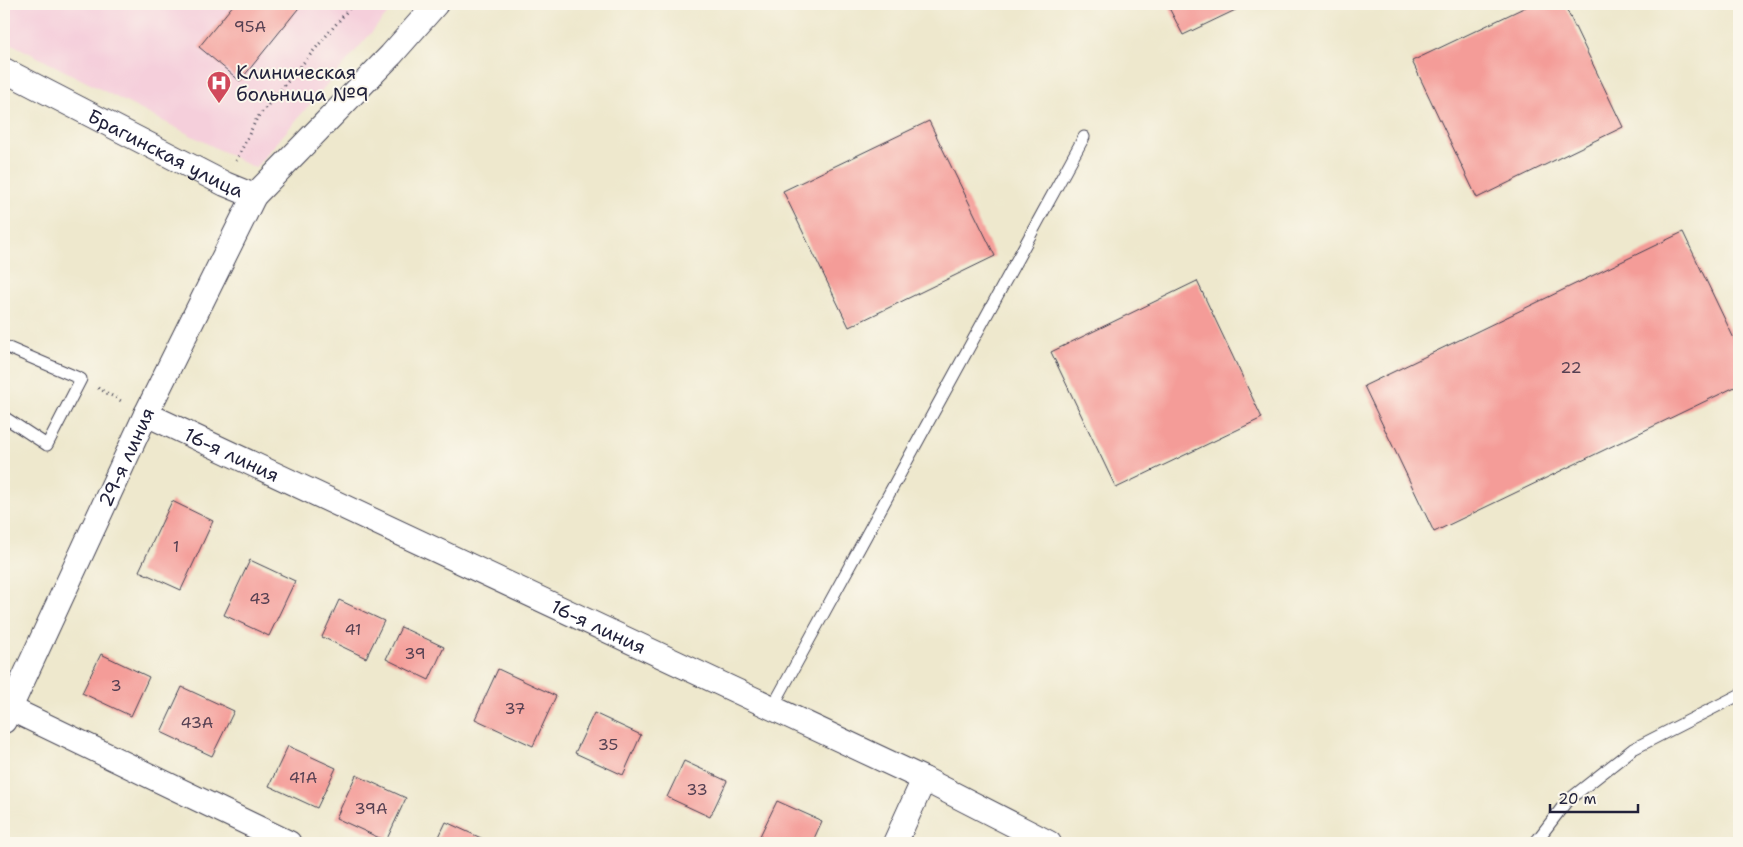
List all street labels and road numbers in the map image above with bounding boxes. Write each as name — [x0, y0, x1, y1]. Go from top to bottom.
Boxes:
street label: Брагинская улица — [84, 103, 248, 203]
street label: 29-я линия — [92, 403, 160, 511]
street label: 16-я линия — [180, 421, 284, 487]
street label: 16-я линия — [547, 593, 650, 659]

